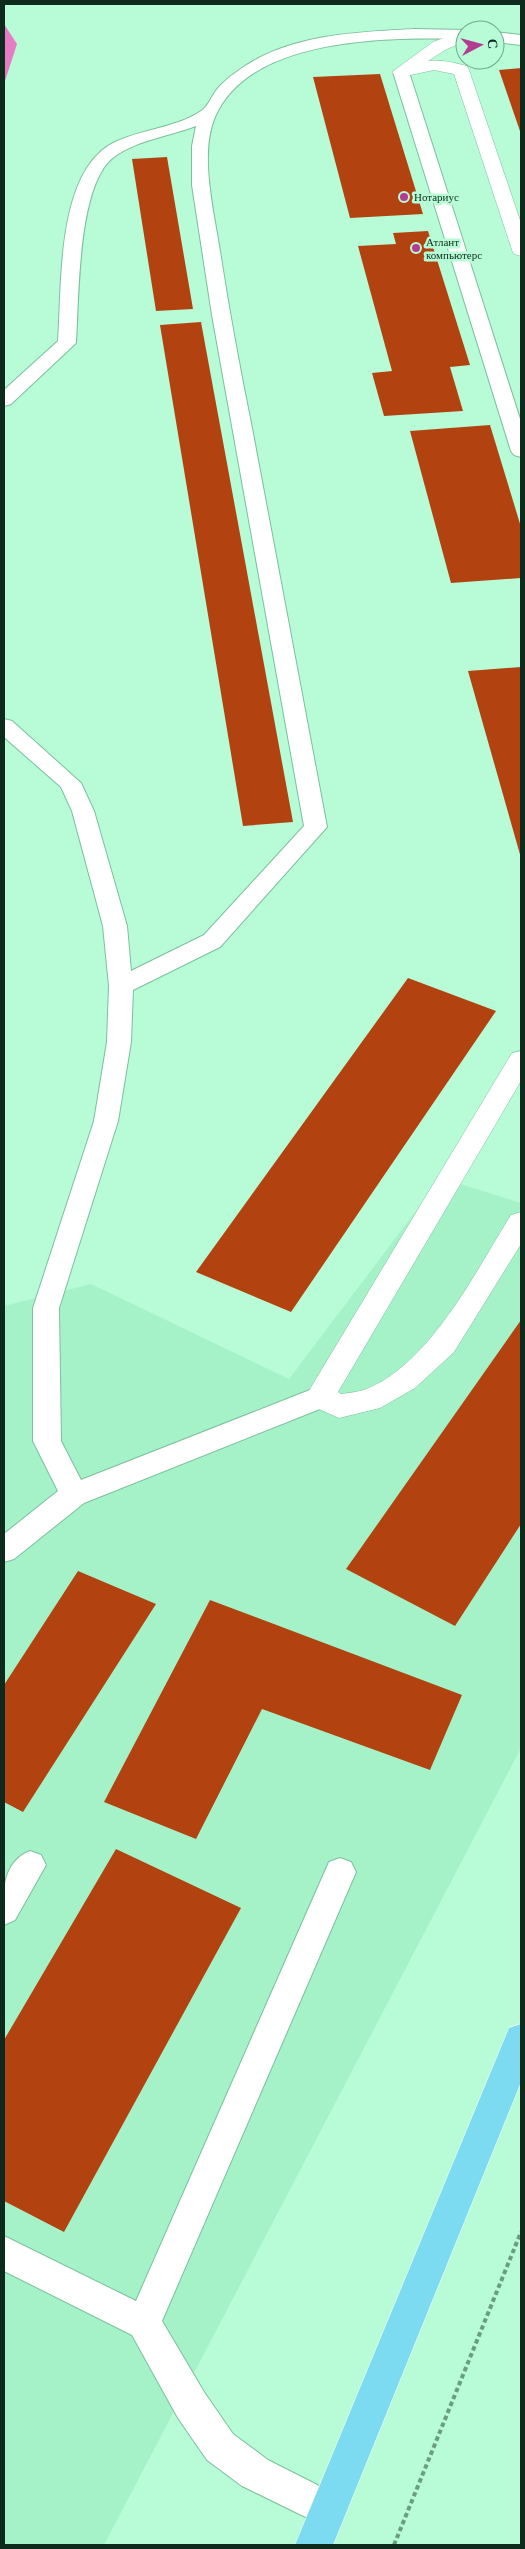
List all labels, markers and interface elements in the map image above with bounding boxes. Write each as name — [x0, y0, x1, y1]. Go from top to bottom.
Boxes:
north arrow — [455, 20, 505, 70]
text: С — [484, 38, 501, 50]
marker: Нотариус — [398, 191, 410, 203]
place label: Нотариус — [414, 191, 459, 203]
place label: Атлант компьютерс — [426, 236, 482, 261]
marker: Атлант компьютерс — [410, 242, 422, 254]

